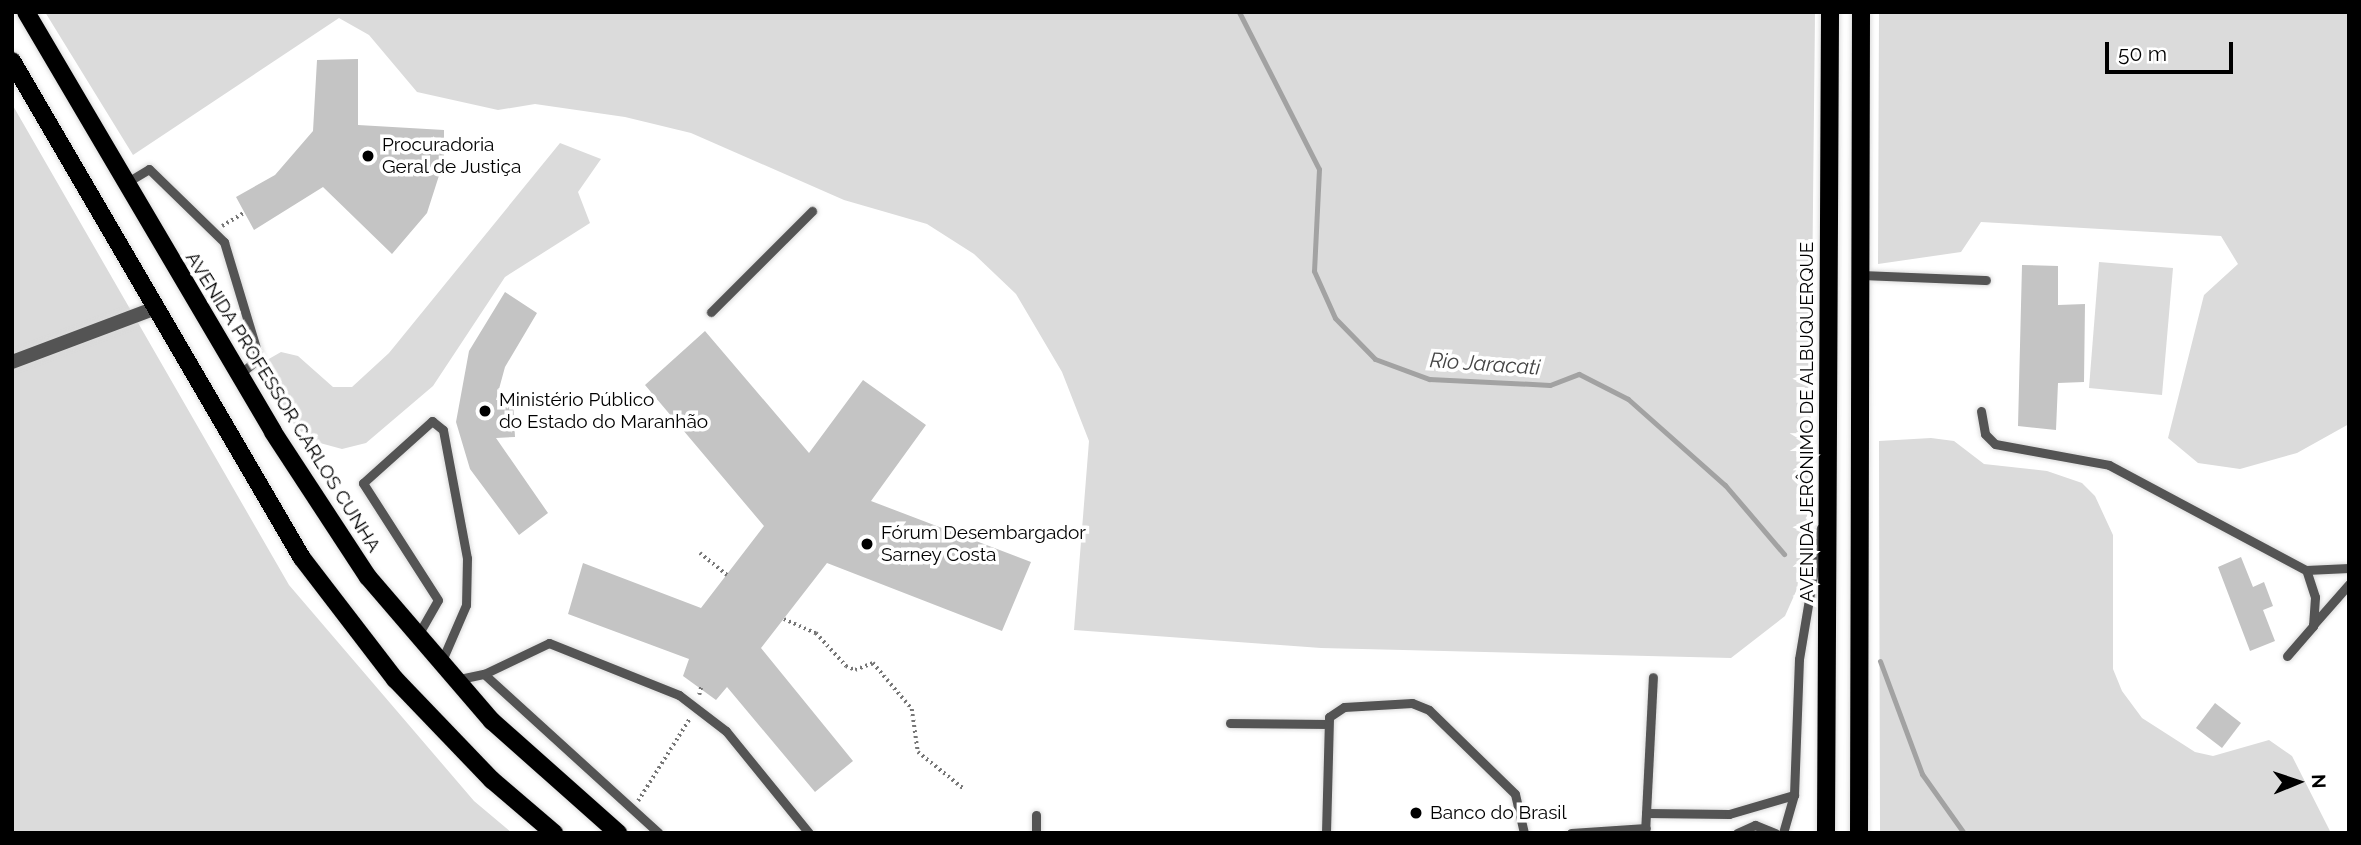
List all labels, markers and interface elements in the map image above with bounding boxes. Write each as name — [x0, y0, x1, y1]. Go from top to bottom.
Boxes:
scale bar — [2109, 28, 2237, 72]
text: 50 m — [2118, 41, 2167, 66]
place label: Procuradoria Geral de Justiça — [382, 134, 522, 178]
marker: Procuradoria Geral de Justiça — [360, 148, 376, 164]
street label: AVENIDA JERÔNIMO DE ALBUQUERQUE — [1796, 241, 1818, 603]
street label: AVENIDA PROFESSOR CARLOS CUNHA — [181, 247, 385, 557]
water label: Rio Jaracati — [1429, 348, 1541, 380]
place label: Ministério Público do Estado do Maranhão — [499, 389, 708, 433]
marker: Ministério Público do Estado do Maranhão — [477, 403, 493, 419]
place label: Fórum Desembargador Sarney Costa — [881, 522, 1086, 566]
marker: Fórum Desembargador Sarney Costa — [859, 536, 875, 552]
north arrow — [2263, 747, 2333, 817]
text: N — [2308, 774, 2330, 789]
place label: Banco do Brasil — [1430, 802, 1567, 824]
marker: Banco do Brasil — [1408, 805, 1424, 821]

